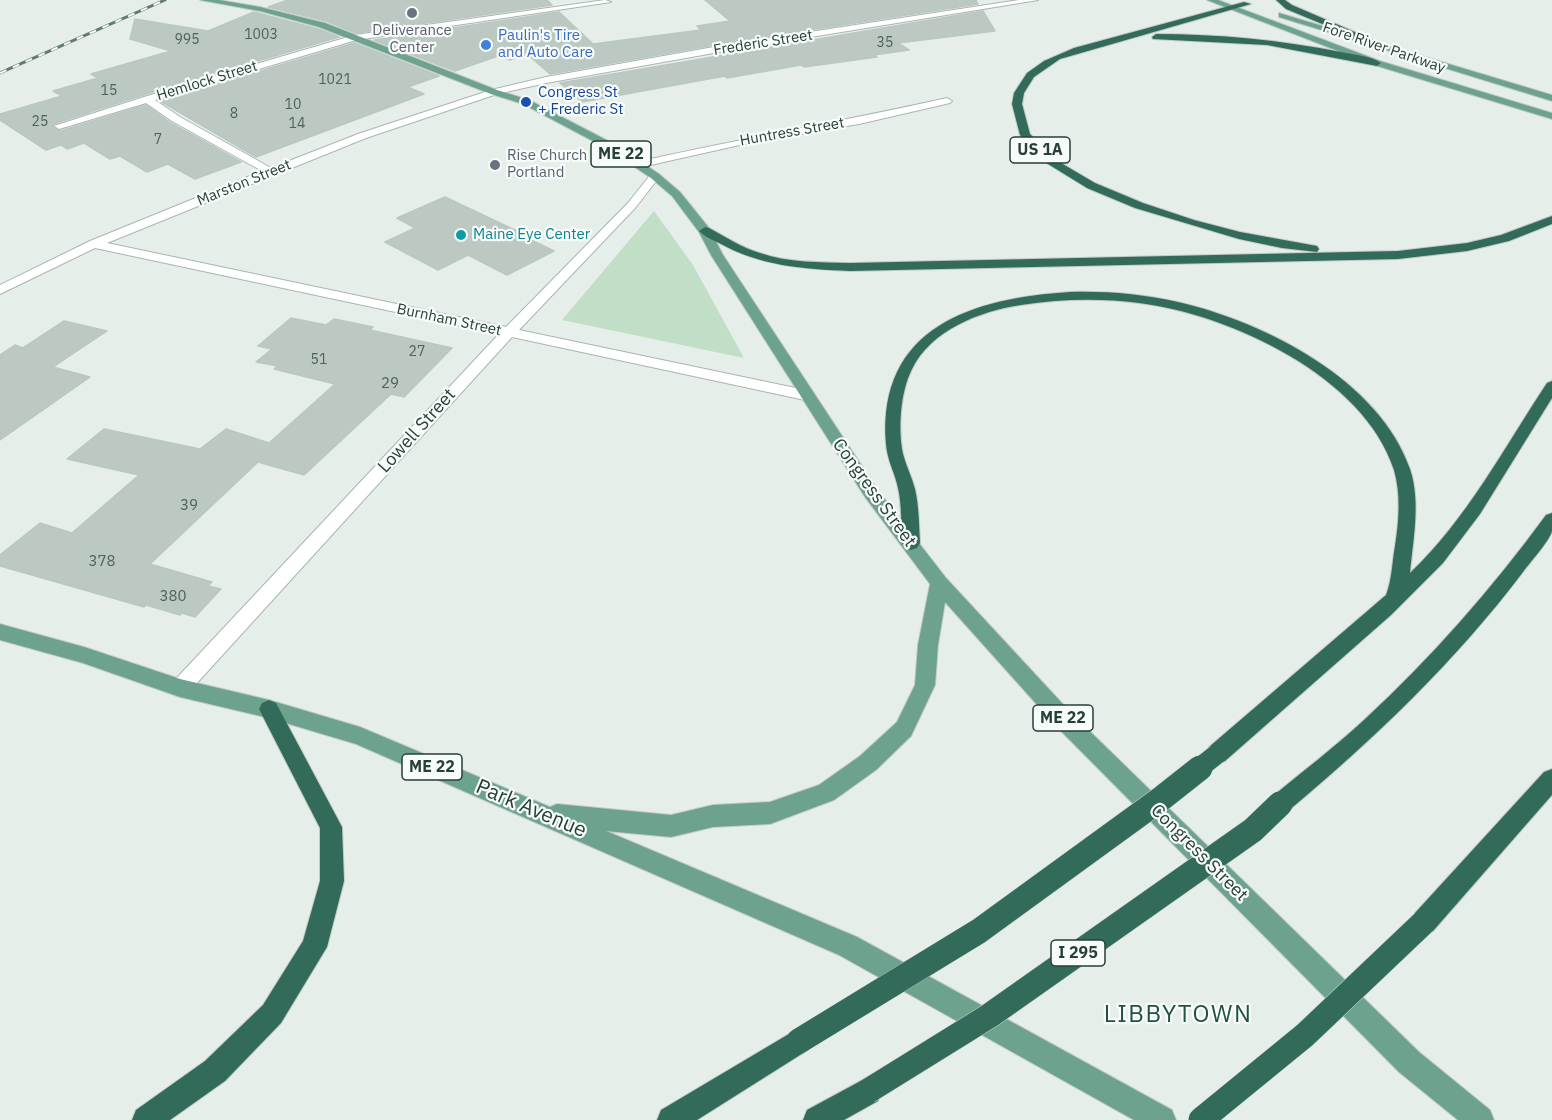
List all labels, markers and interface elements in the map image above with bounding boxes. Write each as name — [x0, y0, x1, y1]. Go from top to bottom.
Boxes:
marker: Deliverance Center — [405, 6, 419, 20]
street label: Fore River Parkway — [1320, 19, 1448, 77]
place label: Deliverance Center — [372, 22, 452, 57]
street label: Frederic Street — [712, 26, 814, 60]
house number: 1003 — [244, 27, 278, 43]
place label: Paulin's Tire and Auto Care — [498, 27, 593, 62]
house number: 995 — [174, 32, 200, 48]
house number: 35 — [877, 35, 893, 51]
marker: Paulin's Tire and Auto Care — [479, 38, 493, 52]
street label: Hemlock Street — [154, 57, 260, 105]
house number: 1021 — [318, 72, 352, 88]
house number: 15 — [101, 83, 117, 99]
place label: Congress St + Frederic St — [538, 84, 624, 119]
marker: Congress St + Frederic St — [519, 95, 533, 109]
house number: 10 — [285, 97, 301, 113]
house number: 8 — [230, 106, 238, 122]
house number: 25 — [32, 114, 48, 130]
street label: Huntress Street — [738, 114, 846, 150]
house number: 14 — [289, 116, 305, 132]
house number: 7 — [154, 132, 162, 148]
road number: US 1A — [1010, 137, 1070, 163]
road number: ME 22 — [591, 141, 651, 167]
place label: Rise Church Portland — [507, 147, 587, 182]
street label: Marston Street — [194, 156, 294, 210]
marker: Rise Church Portland — [488, 158, 502, 172]
place label: Maine Eye Center — [473, 226, 590, 244]
marker: Maine Eye Center — [454, 228, 468, 242]
street label: Burnham Street — [395, 300, 503, 340]
house number: 27 — [409, 344, 425, 360]
house number: 51 — [311, 352, 327, 368]
house number: 29 — [381, 375, 399, 393]
street label: Lowell Street — [374, 384, 460, 478]
street label: Congress Street — [828, 435, 920, 551]
house number: 39 — [180, 497, 198, 515]
house number: 378 — [89, 553, 115, 571]
house number: 380 — [160, 588, 186, 606]
road number: ME 22 — [1033, 705, 1093, 731]
road number: ME 22 — [402, 754, 462, 780]
street label: Park Avenue — [472, 774, 590, 844]
street label: Congress Street — [1146, 800, 1252, 906]
road number: I 295 — [1051, 940, 1105, 966]
district label: LIBBYTOWN — [1104, 1001, 1252, 1029]

